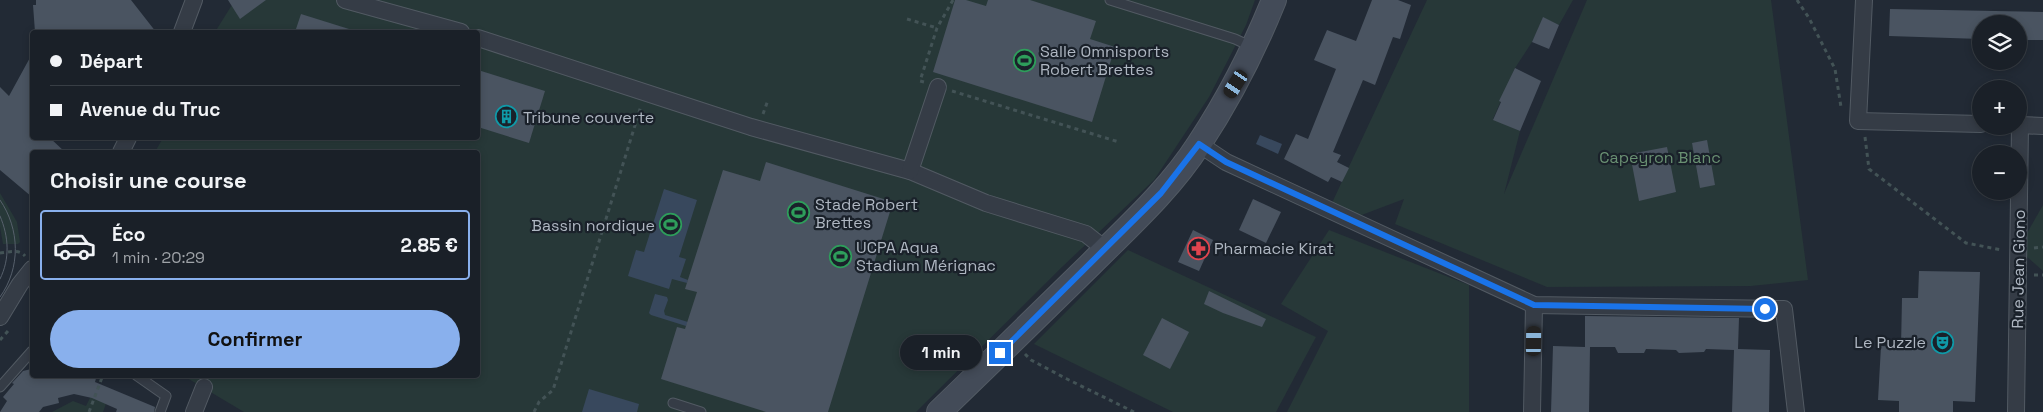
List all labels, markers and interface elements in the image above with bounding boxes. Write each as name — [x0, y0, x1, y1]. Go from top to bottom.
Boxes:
map controls — [1972, 15, 2027, 200]
button: layers — [1972, 15, 2027, 70]
place label: Salle Omnisports Robert Brettes — [1040, 41, 1169, 80]
sports icon: Salle Omnisports Robert Brettes — [1012, 48, 1036, 72]
text: Départ — [80, 49, 143, 74]
car — [1221, 67, 1250, 101]
button: + — [1972, 80, 2027, 135]
text: Avenue du Truc — [80, 97, 220, 122]
building icon: Tribune couverte — [495, 105, 519, 129]
place label: Tribune couverte — [523, 107, 654, 128]
button: − — [1972, 145, 2027, 200]
park label: Capeyron Blanc — [1599, 147, 1721, 168]
text: Choisir une course — [50, 166, 247, 194]
place label: Stade Robert Brettes — [815, 194, 918, 233]
sports icon: Stade Robert Brettes — [787, 201, 811, 225]
street label: Rue Jean Giono — [2007, 209, 2030, 329]
sports icon: Bassin nordique — [659, 213, 683, 237]
place label: Bassin nordique — [531, 215, 655, 236]
text: Éco — [112, 222, 145, 247]
icon: car — [52, 223, 97, 268]
text: 2.85 € — [401, 233, 458, 258]
pharmacy icon: Pharmacie Kirat — [1186, 236, 1210, 260]
place label: UCPA Aqua Stadium Mérignac — [856, 237, 996, 276]
place label: Pharmacie Kirat — [1214, 238, 1334, 259]
sports icon: UCPA Aqua Stadium Mérignac — [828, 244, 852, 268]
text: 1 min · 20:29 — [112, 247, 205, 268]
route start — [1754, 298, 1776, 320]
button: Confirmer — [50, 310, 460, 368]
car — [1526, 326, 1541, 356]
theatre icon: Le Puzzle — [1930, 330, 1954, 354]
place label: Le Puzzle — [1854, 332, 1926, 353]
callout: 1 min — [900, 336, 982, 370]
text: 1 min — [921, 342, 961, 363]
route end — [989, 342, 1011, 364]

